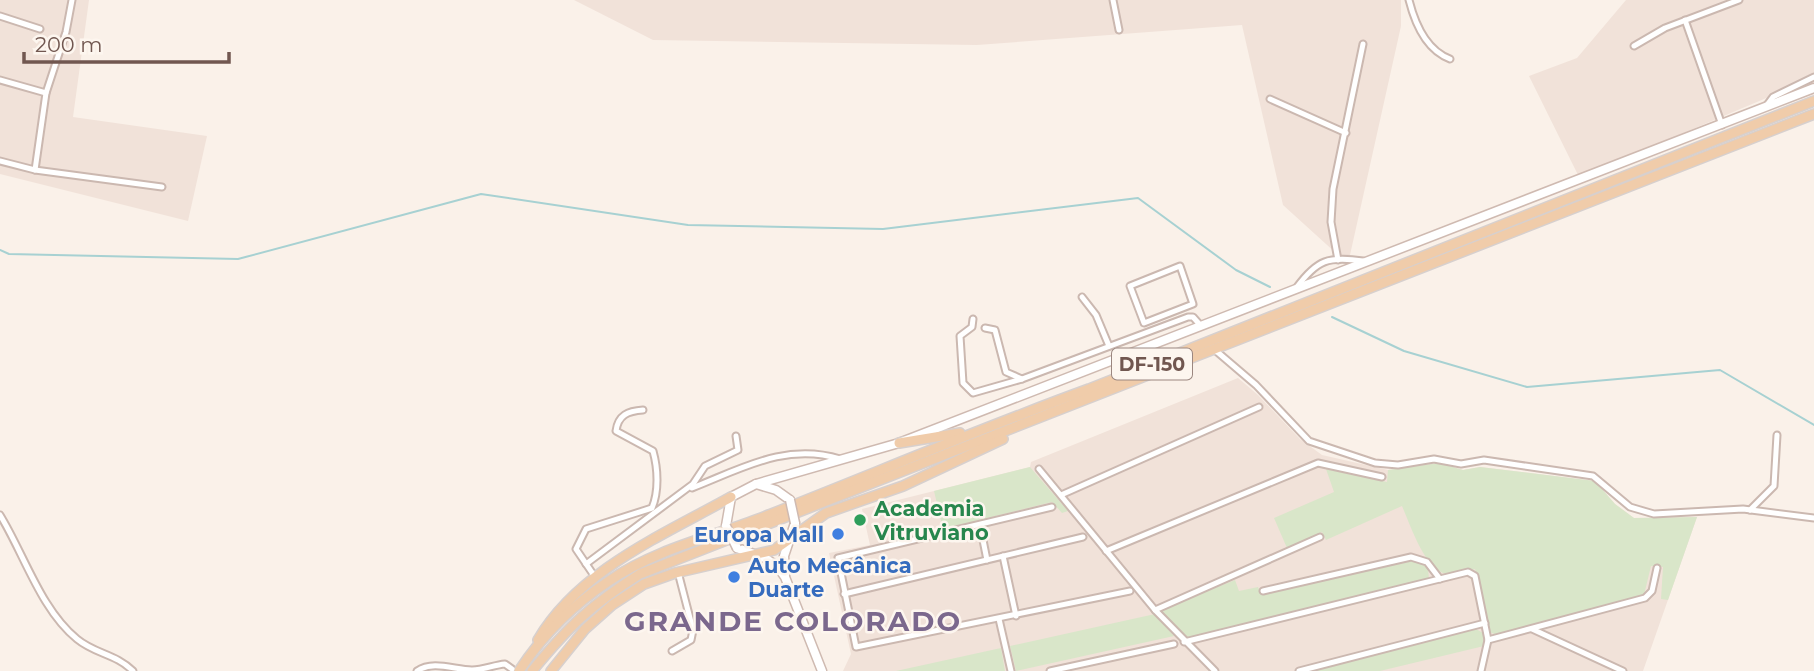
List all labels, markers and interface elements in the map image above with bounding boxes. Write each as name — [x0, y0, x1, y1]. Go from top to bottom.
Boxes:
scale bar — [24, 21, 229, 65]
text: 200 m — [35, 32, 102, 57]
road number: DF-150 — [1112, 348, 1192, 380]
place label: Academia Vitruviano — [873, 496, 989, 545]
marker: Academia Vitruviano — [852, 512, 868, 528]
place label: Europa Mall — [694, 522, 824, 547]
marker: Europa Mall — [830, 526, 846, 542]
place label: Auto Mecânica Duarte — [747, 553, 912, 602]
marker: Auto Mecânica Duarte — [726, 569, 742, 585]
district label: GRANDE COLORADO — [624, 604, 962, 638]

